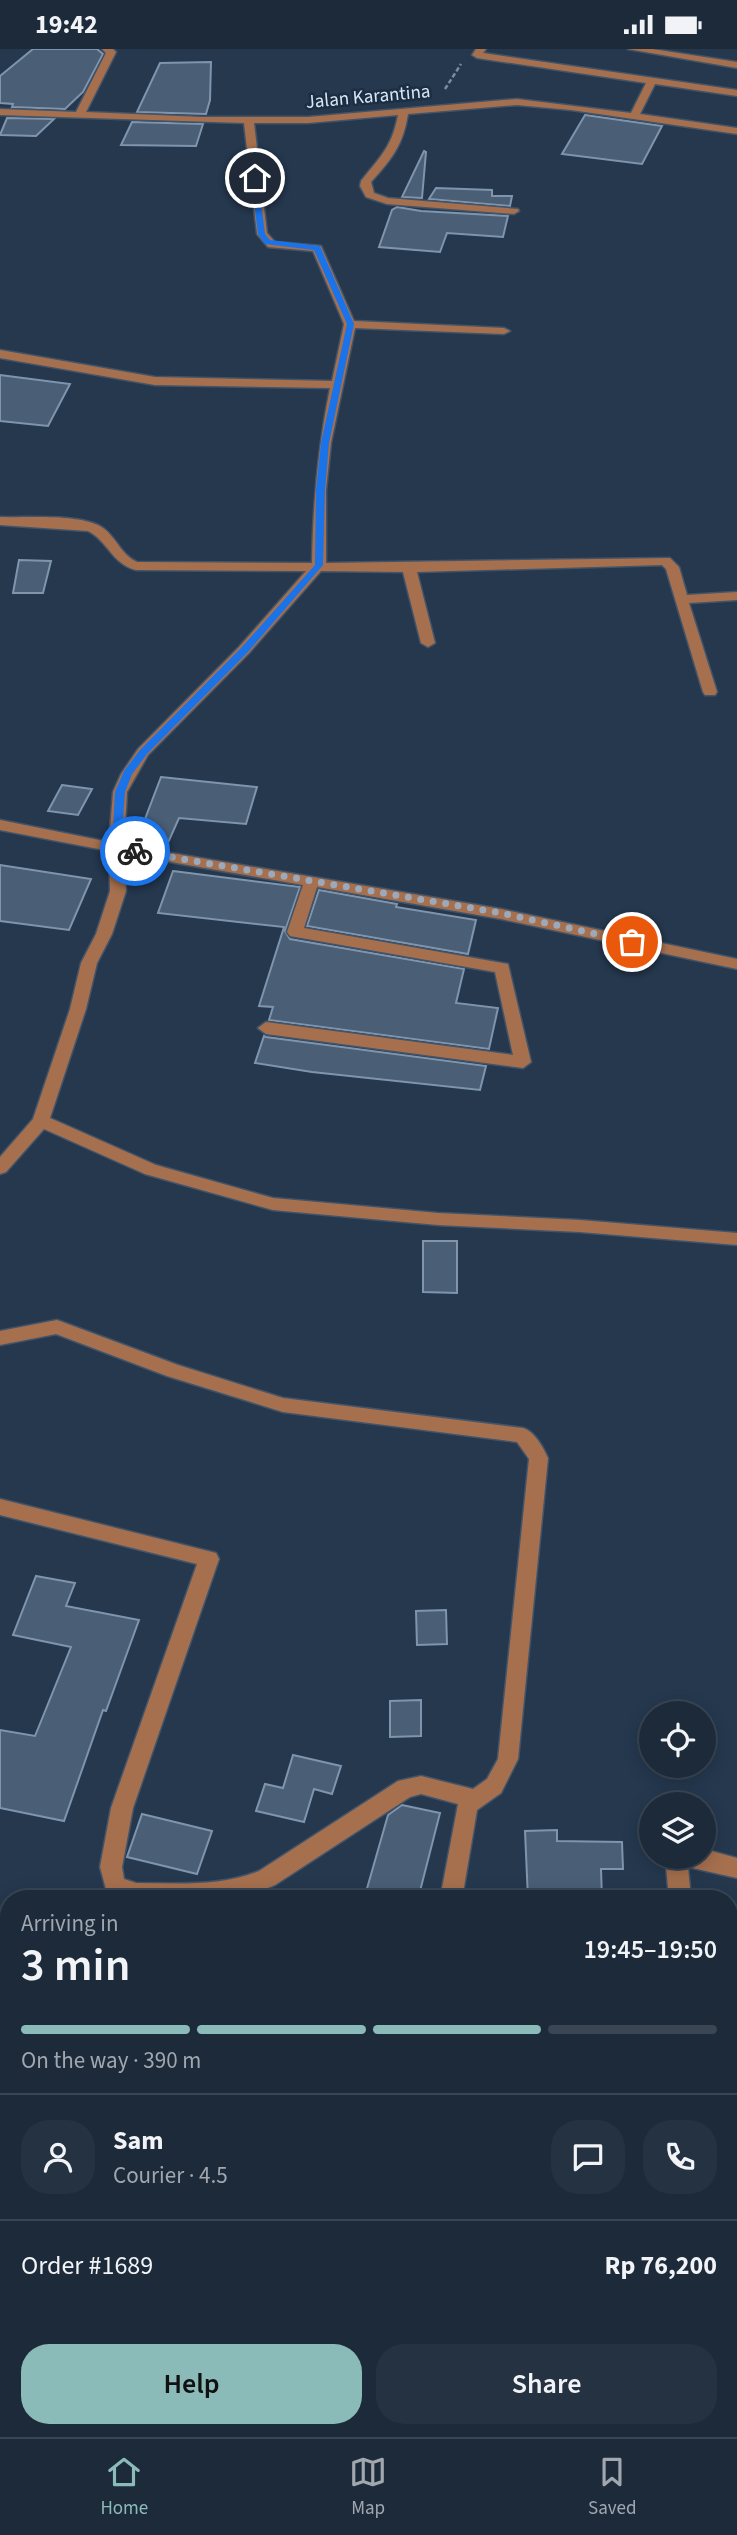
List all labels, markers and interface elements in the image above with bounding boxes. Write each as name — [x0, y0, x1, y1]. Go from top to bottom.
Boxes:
text: 19:42 — [35, 6, 98, 43]
street label: Jalan Karantina — [305, 78, 431, 116]
pin — [225, 148, 285, 208]
icon: home — [236, 159, 274, 197]
courier — [100, 816, 170, 886]
icon: bike — [116, 832, 154, 870]
pin — [602, 912, 662, 972]
icon: bag — [613, 923, 651, 961]
map controls — [639, 1701, 716, 1869]
button: locate — [639, 1701, 716, 1778]
button: layers — [639, 1792, 716, 1869]
text: Arriving in — [21, 1907, 119, 1940]
text: 19:45–19:50 — [584, 1931, 717, 1968]
text: 3 min — [21, 1933, 130, 1998]
text: On the way · 390 m — [21, 2044, 201, 2077]
button: person — [21, 2120, 95, 2194]
button: chat — [551, 2120, 625, 2194]
button: phone — [643, 2120, 717, 2194]
text: Sam — [113, 2122, 163, 2159]
text: Courier · 4.5 — [113, 2159, 228, 2192]
text: Order #1689 — [21, 2247, 153, 2284]
text: Rp 76,200 — [605, 2247, 717, 2284]
button: Help — [21, 2344, 362, 2424]
button: Share — [376, 2344, 717, 2424]
tab: Home — [100, 2453, 148, 2522]
tab: Map — [349, 2453, 387, 2522]
tab: Saved — [588, 2453, 637, 2522]

